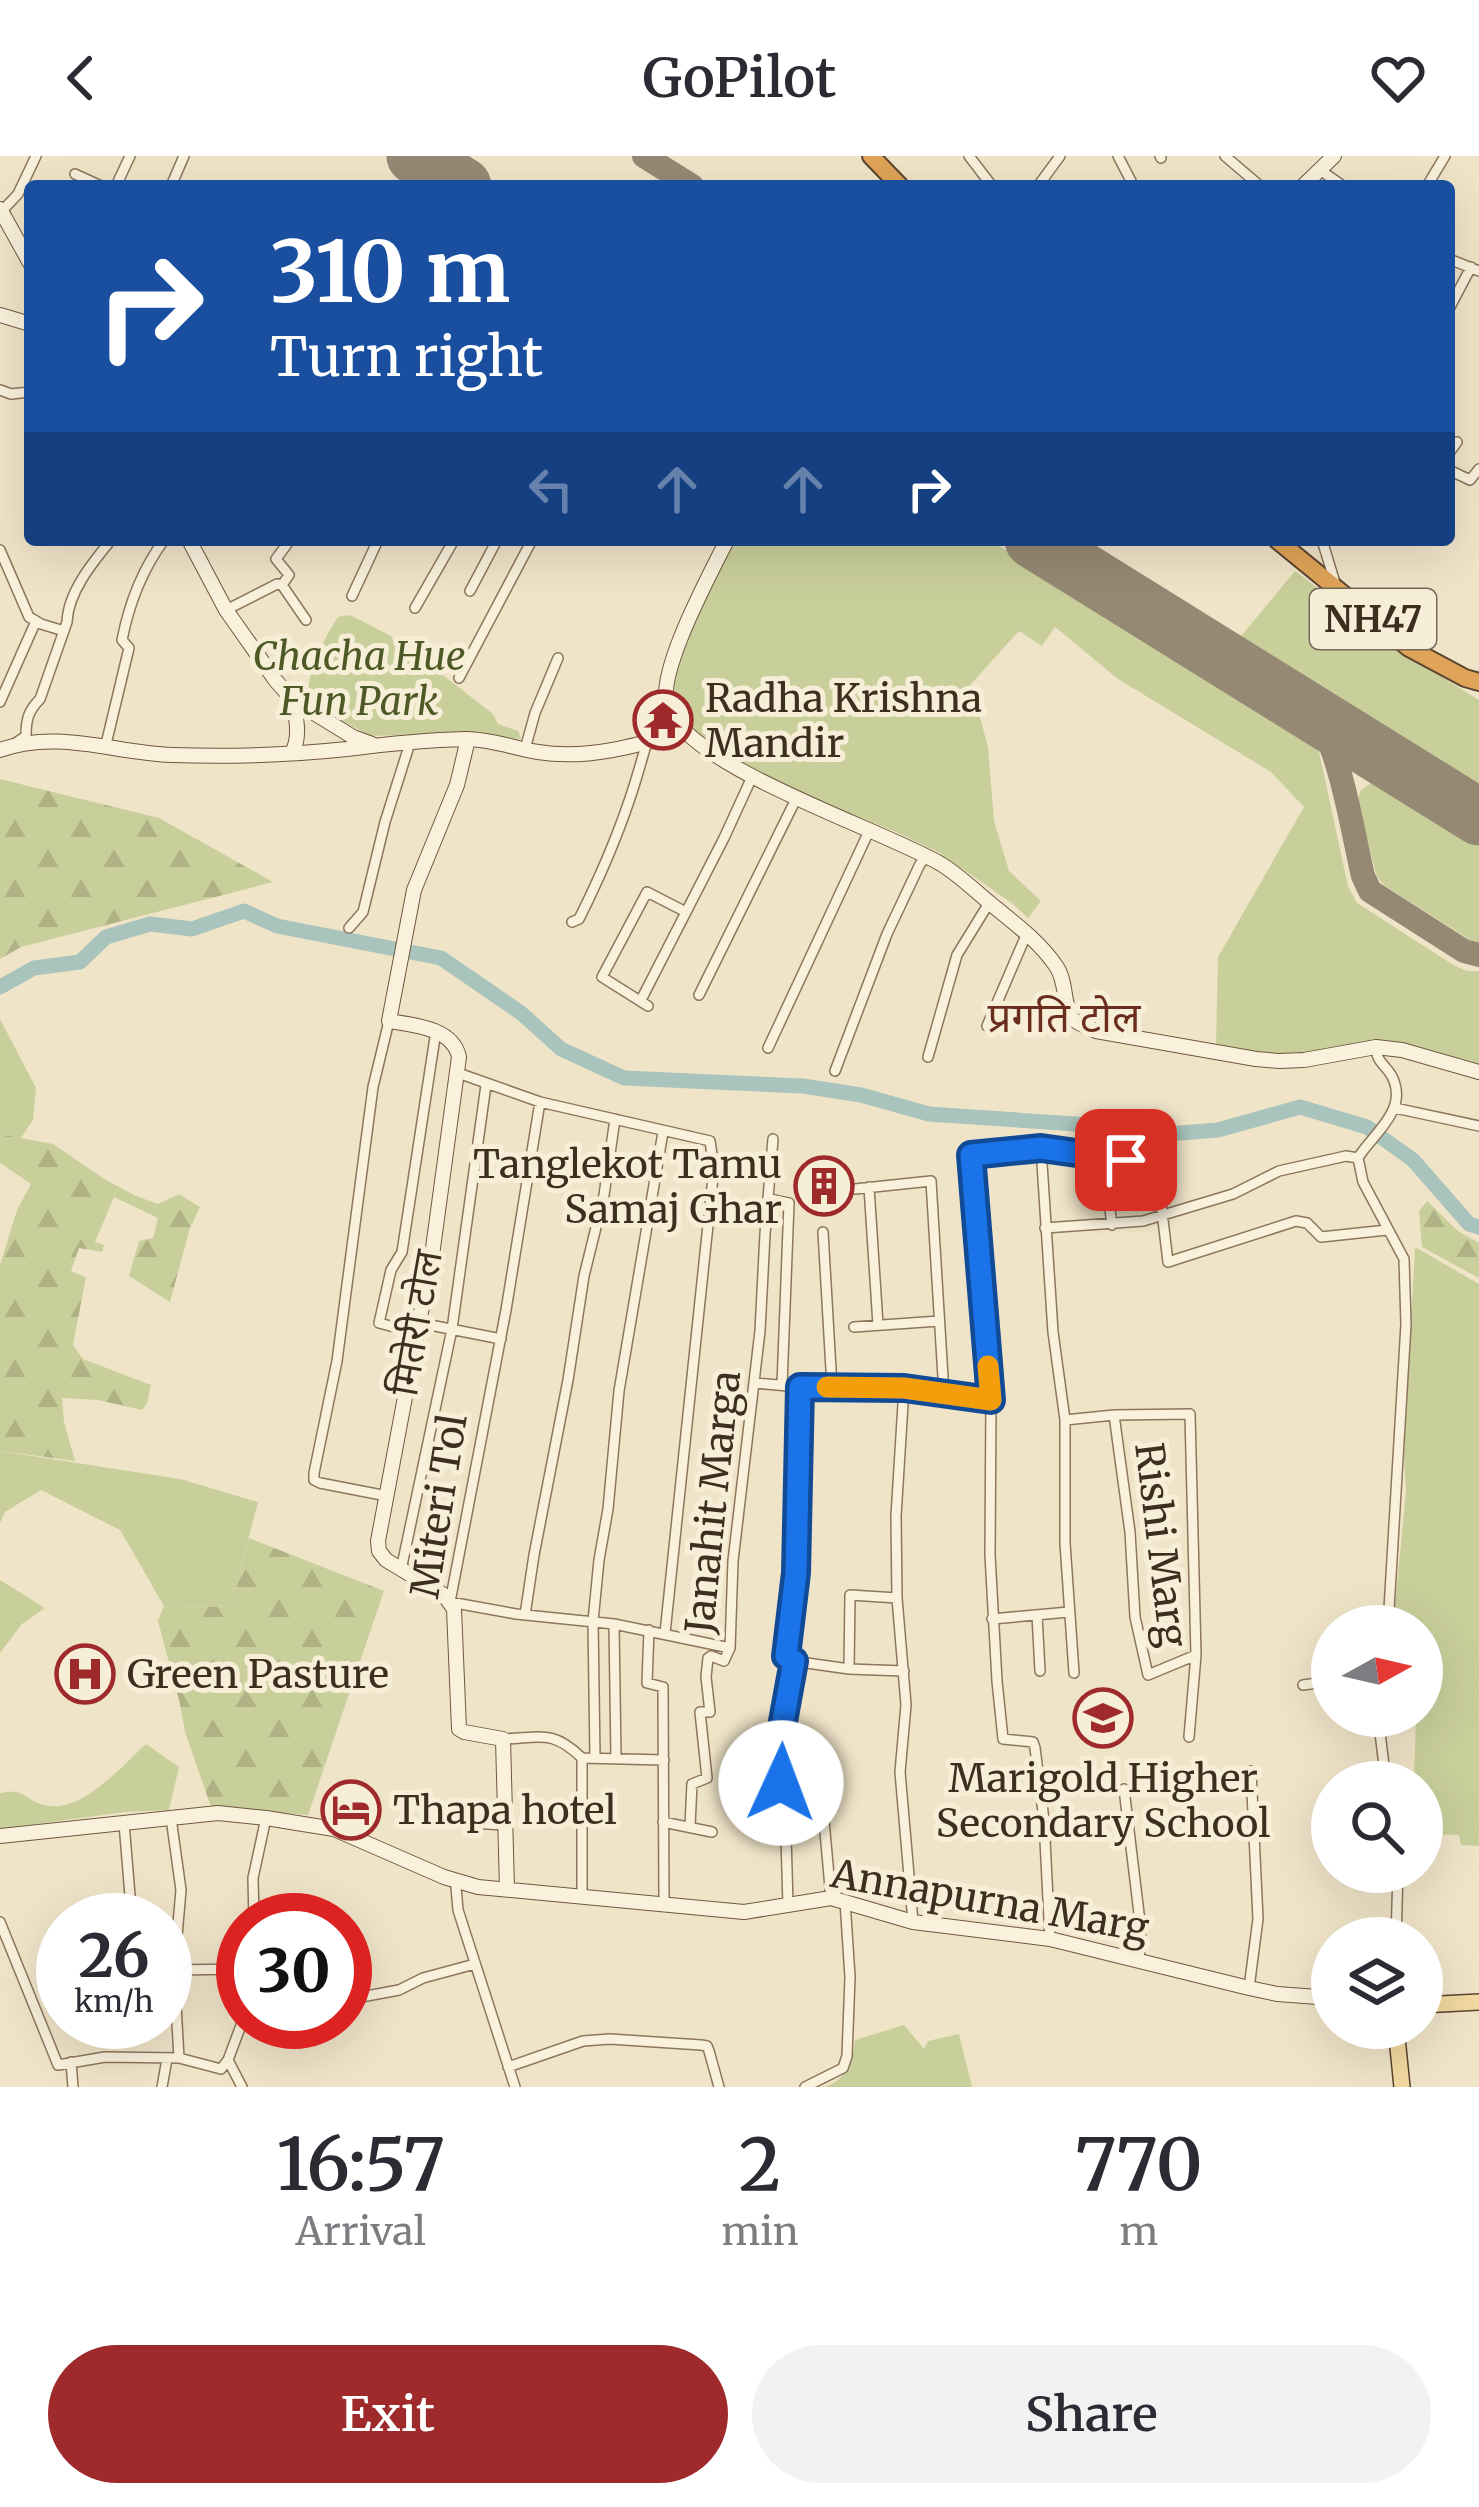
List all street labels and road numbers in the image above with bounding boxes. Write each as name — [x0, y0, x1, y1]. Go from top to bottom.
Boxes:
road number: NH47 — [1310, 589, 1436, 649]
street label: मितेरी टोल — [379, 1246, 453, 1400]
street label: Janahit Marga — [675, 1368, 751, 1637]
street label: Miteri Tol — [400, 1411, 478, 1601]
street label: Rishi Marg — [1124, 1440, 1198, 1650]
street label: Annapurna Marg — [826, 1849, 1153, 1953]

